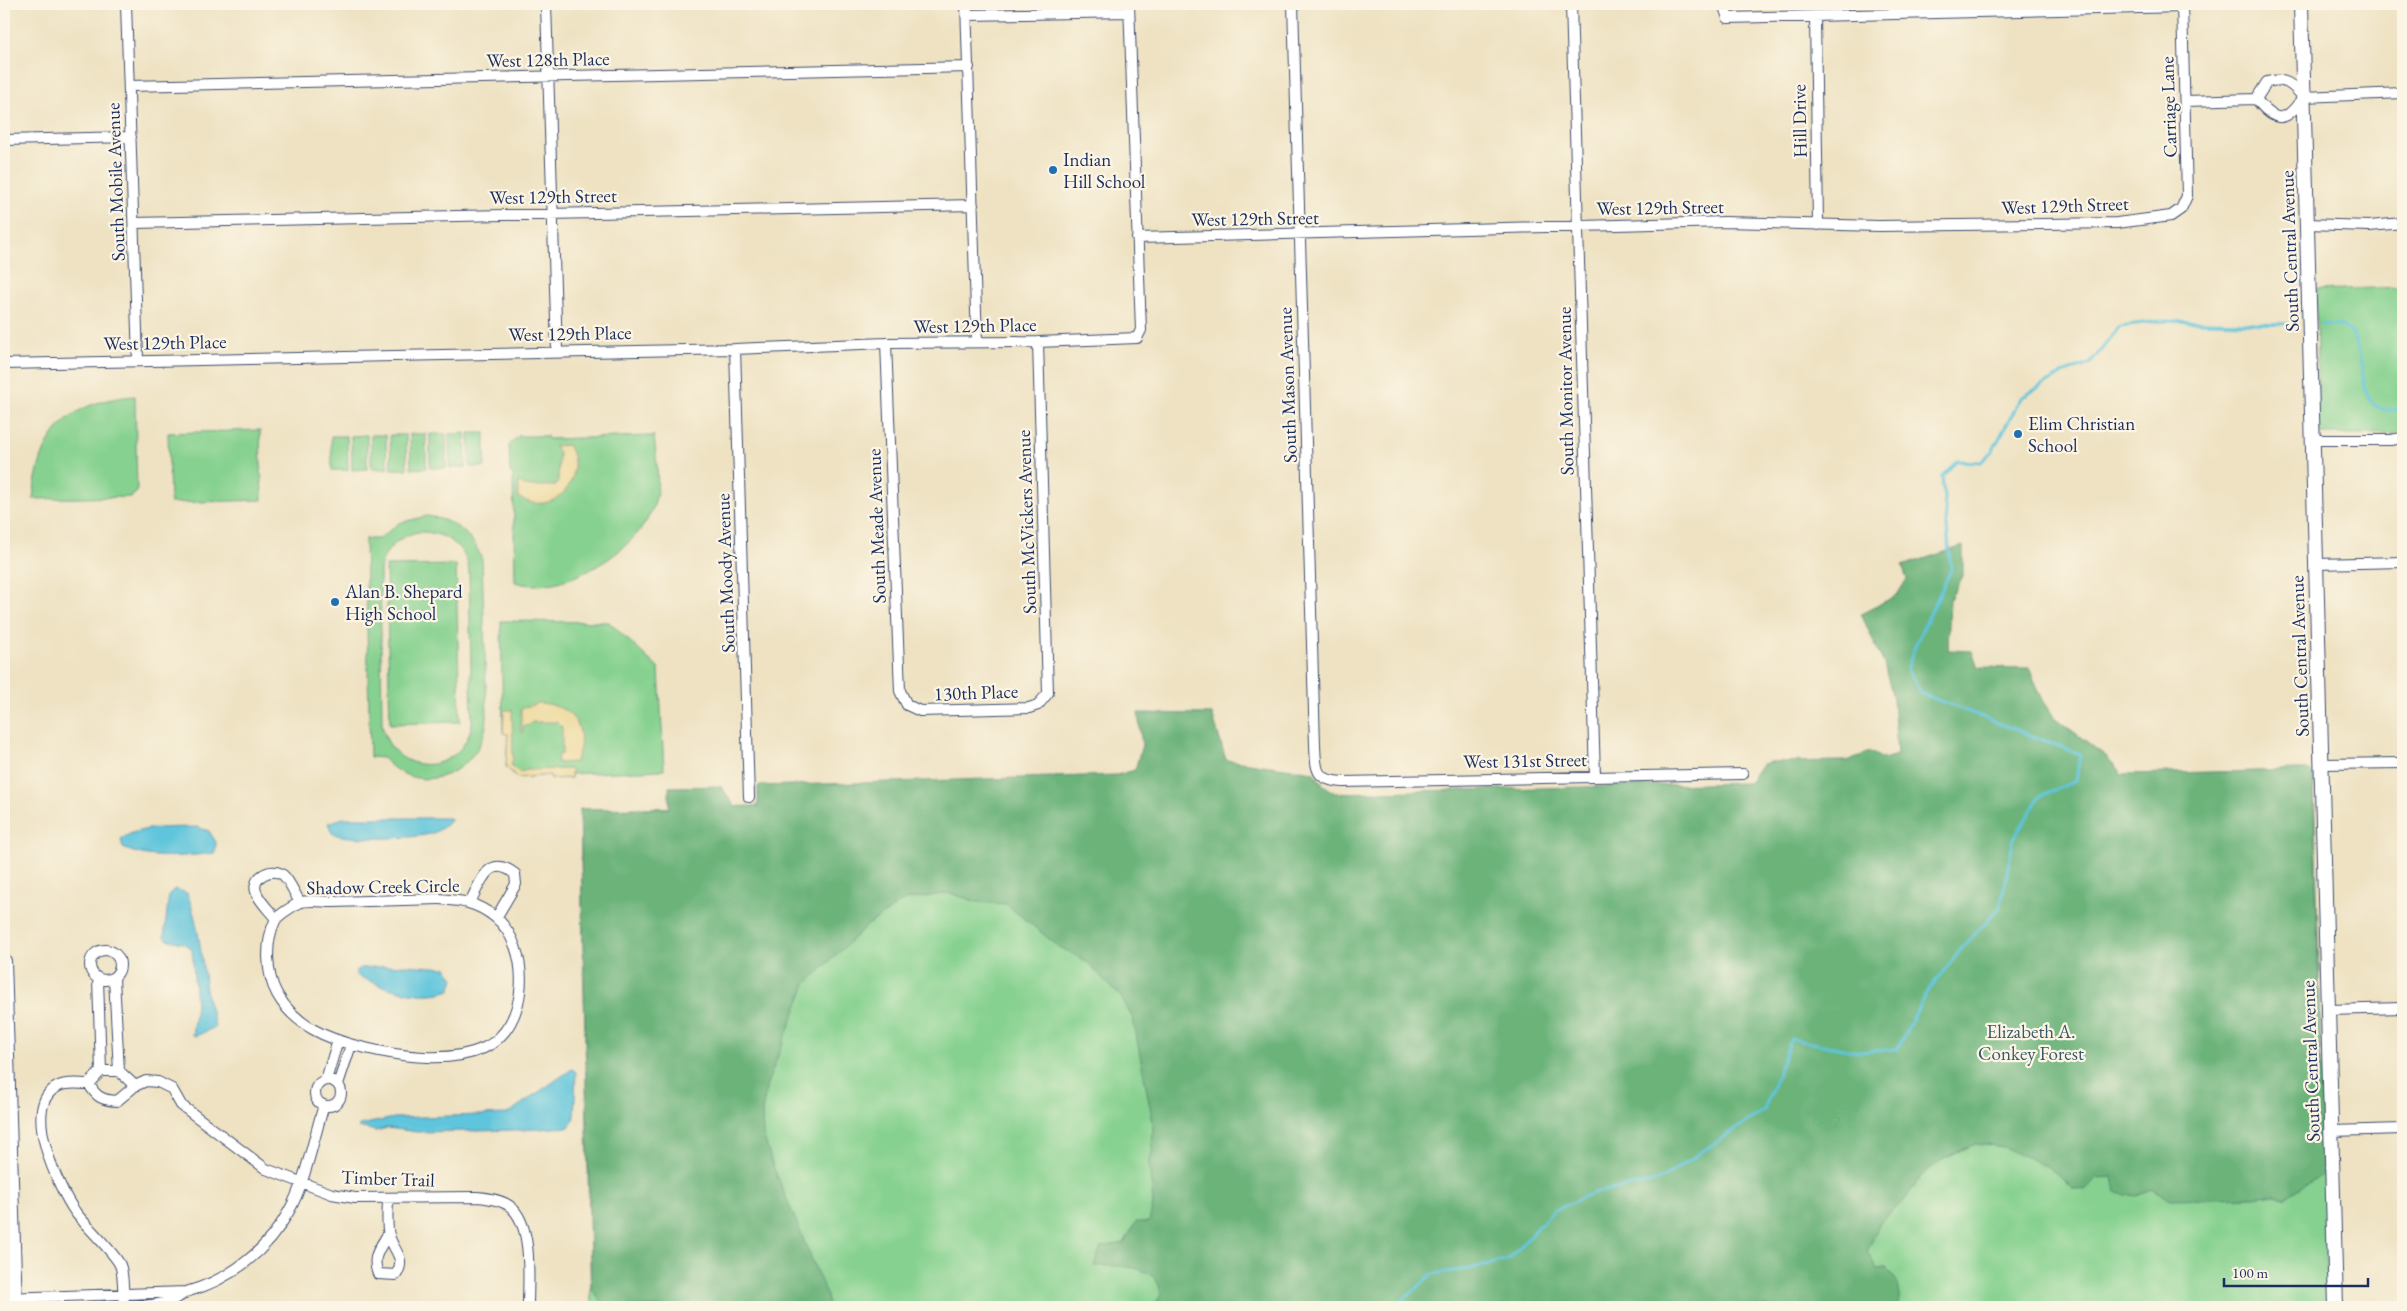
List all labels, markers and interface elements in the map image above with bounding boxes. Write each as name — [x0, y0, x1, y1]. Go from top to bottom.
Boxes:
street label: West 128th Place — [486, 46, 610, 73]
street label: Carriage Lane — [2154, 56, 2183, 158]
street label: Hill Drive — [1786, 84, 1813, 158]
street label: South Mobile Avenue — [100, 102, 131, 262]
place label: Indian Hill School — [1063, 147, 1146, 194]
marker: Indian Hill School — [1047, 164, 1059, 176]
street label: South Central Avenue — [2274, 170, 2305, 332]
street label: West 129th Street — [489, 183, 617, 210]
street label: West 129th Street — [2001, 191, 2129, 220]
street label: West 129th Street — [1596, 194, 1724, 221]
street label: West 129th Street — [1191, 205, 1319, 232]
street label: South Monitor Avenue — [1552, 306, 1579, 476]
street label: South Mason Avenue — [1272, 307, 1303, 463]
street label: West 129th Place — [913, 312, 1037, 339]
street label: West 129th Place — [508, 320, 632, 347]
street label: West 129th Place — [103, 329, 227, 356]
place label: Elim Christian School — [2028, 411, 2135, 458]
marker: Elim Christian School — [2012, 428, 2024, 440]
street label: South McVickers Avenue — [1011, 430, 1042, 614]
street label: South Meade Avenue — [861, 448, 892, 604]
street label: South Moody Avenue — [710, 493, 741, 653]
street label: South Central Avenue — [2284, 575, 2315, 737]
place label: Alan B. Shepard High School — [344, 579, 463, 626]
marker: Alan B. Shepard High School — [329, 596, 341, 608]
street label: 130th Place — [933, 679, 1019, 706]
street label: West 131st Street — [1463, 747, 1587, 774]
street label: Shadow Creek Circle — [306, 873, 460, 900]
street label: South Central Avenue — [2295, 980, 2326, 1142]
park label: Elizabeth A. Conkey Forest — [1978, 1019, 2084, 1066]
street label: Timber Trail — [341, 1164, 436, 1193]
scale bar — [2224, 1256, 2368, 1288]
text: 100 m — [2232, 1263, 2269, 1282]

